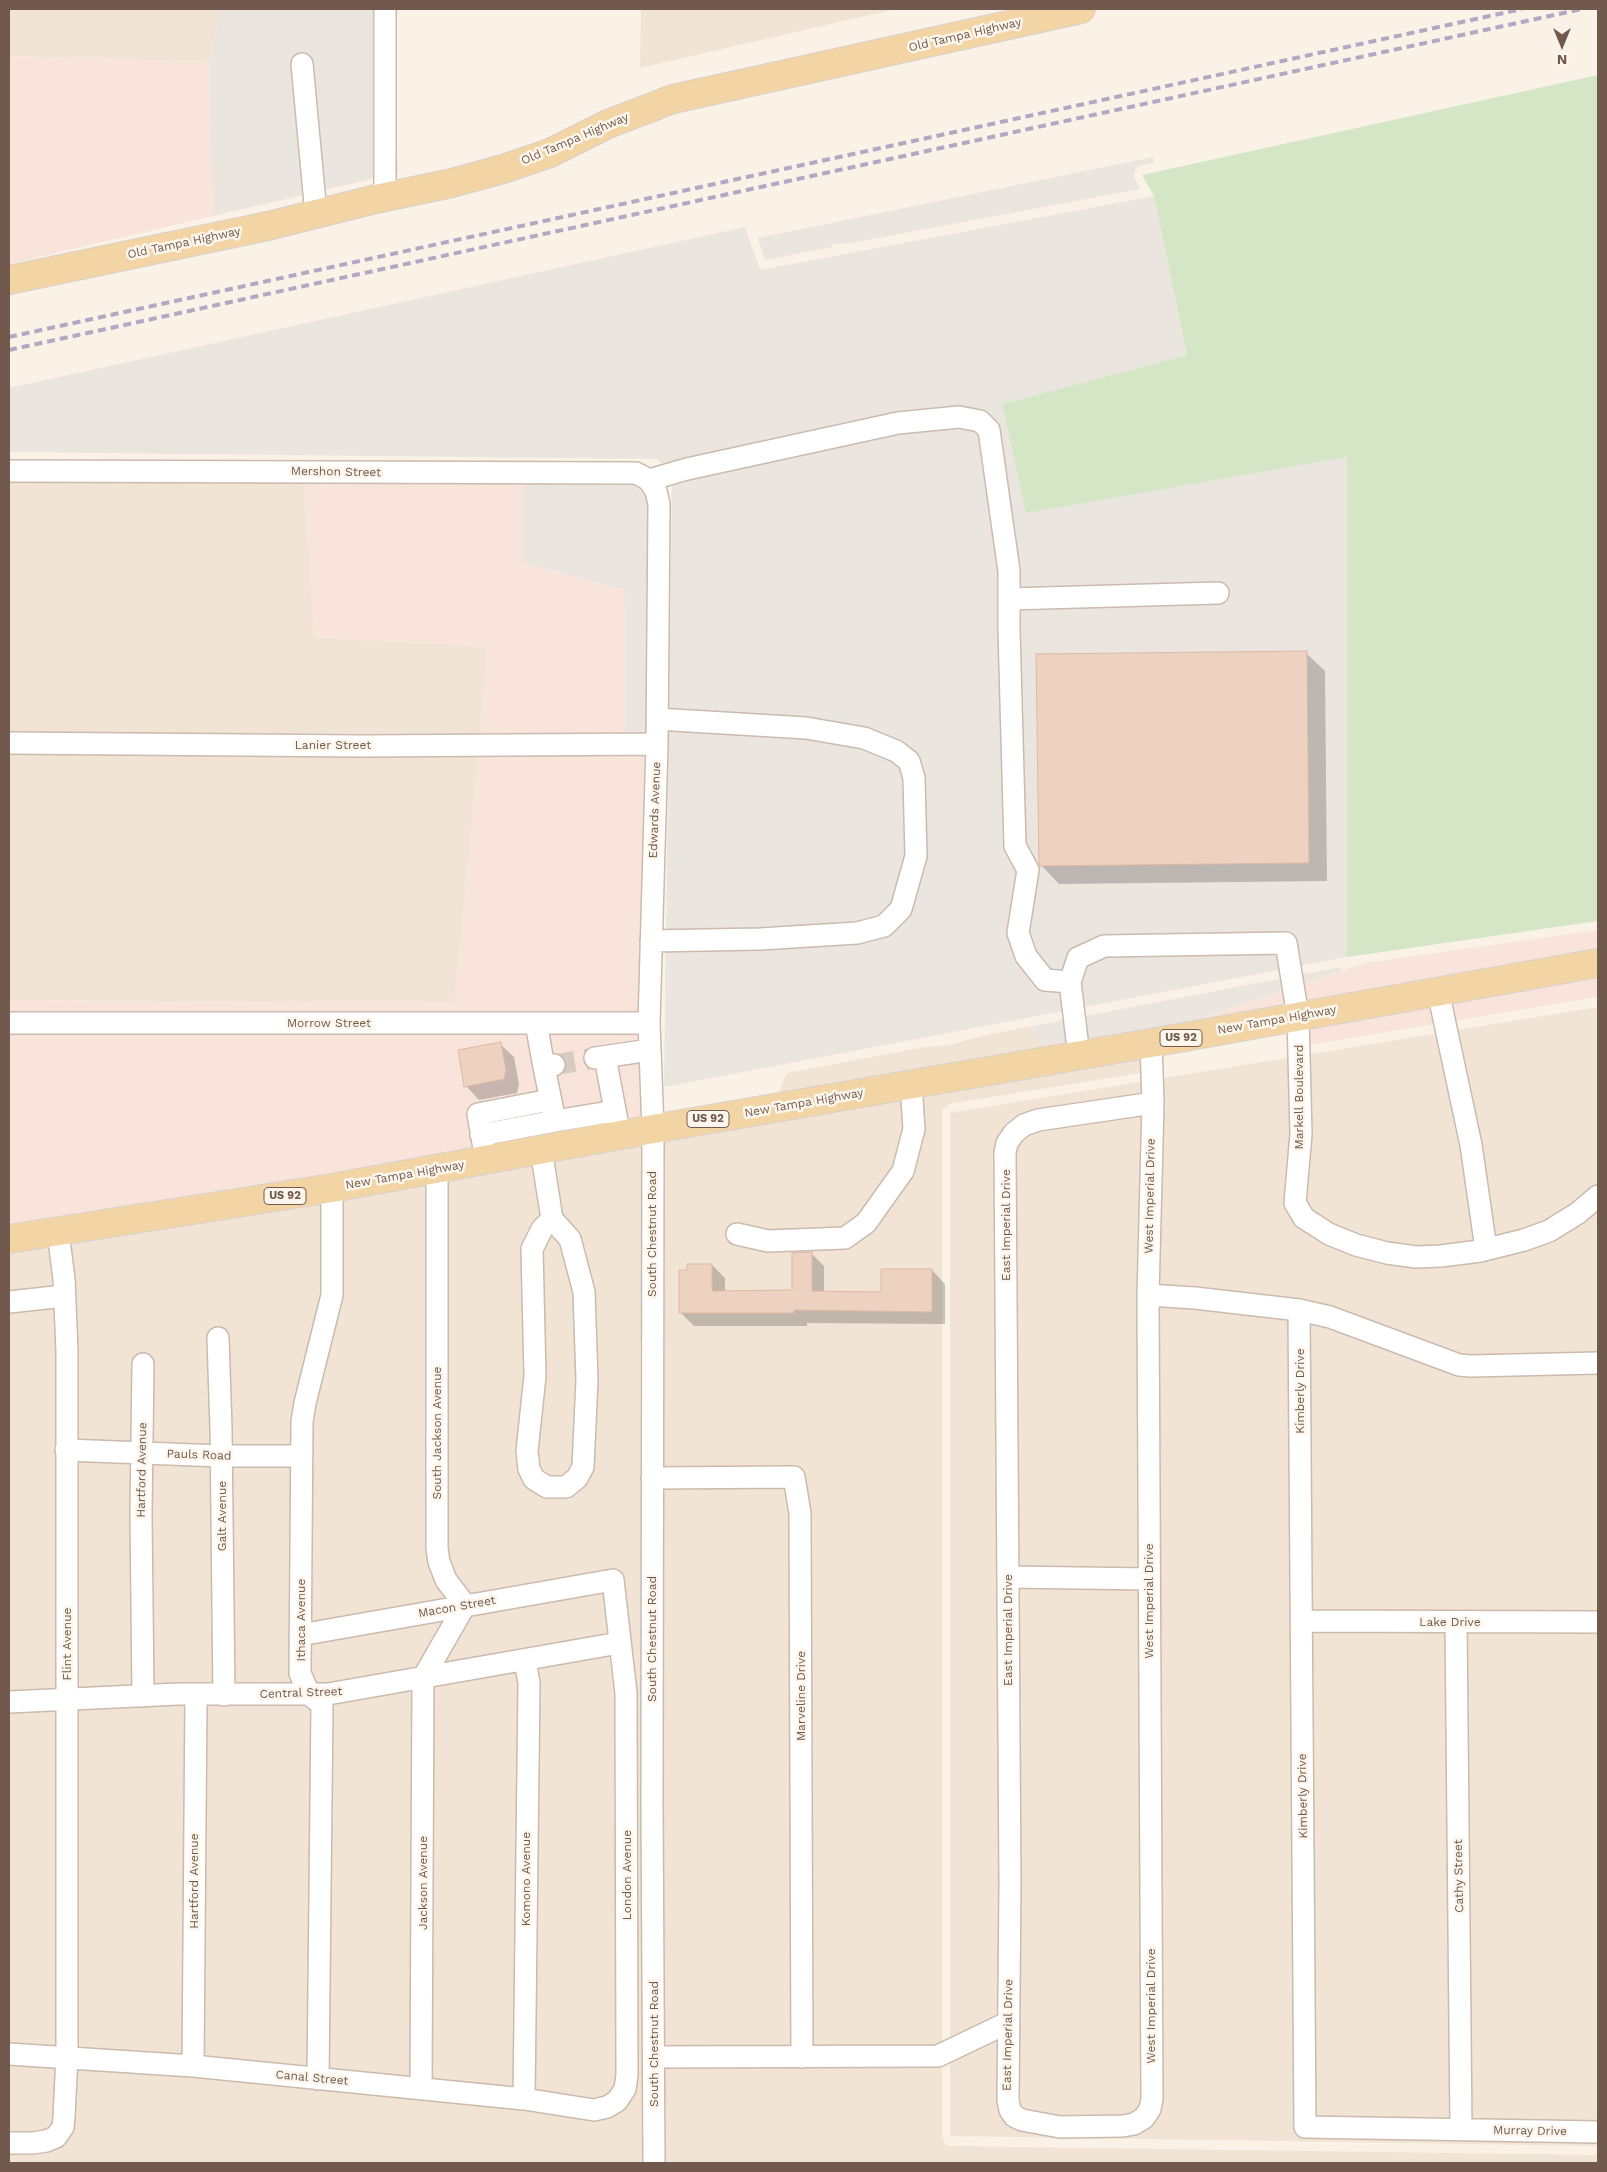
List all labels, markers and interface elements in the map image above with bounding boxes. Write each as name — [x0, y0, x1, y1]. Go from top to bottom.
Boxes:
street label: Old Tampa Highway — [907, 15, 1023, 55]
north arrow — [1537, 20, 1587, 70]
text: N — [1557, 52, 1567, 68]
street label: Old Tampa Highway — [519, 110, 631, 168]
street label: Old Tampa Highway — [126, 224, 242, 262]
street label: Mershon Street — [291, 464, 381, 480]
street label: Lanier Street — [295, 738, 371, 752]
street label: Edwards Avenue — [646, 761, 664, 859]
street label: New Tampa Highway — [1216, 1002, 1338, 1038]
street label: Morrow Street — [287, 1016, 371, 1030]
road number: US 92 — [1160, 1030, 1202, 1046]
street label: Markell Boulevard — [1292, 1045, 1306, 1149]
street label: New Tampa Highway — [743, 1085, 865, 1121]
road number: US 92 — [687, 1110, 729, 1128]
street label: West Imperial Drive — [1142, 1138, 1158, 1254]
street label: New Tampa Highway — [344, 1157, 466, 1193]
street label: East Imperial Drive — [999, 1169, 1013, 1281]
street label: South Chestnut Road — [645, 1171, 659, 1297]
road number: US 92 — [264, 1188, 306, 1204]
street label: Kimberly Drive — [1293, 1348, 1307, 1434]
street label: South Jackson Avenue — [430, 1366, 444, 1500]
street label: Hartford Avenue — [134, 1422, 150, 1518]
street label: Pauls Road — [166, 1447, 232, 1463]
street label: Galt Avenue — [215, 1481, 229, 1551]
street label: West Imperial Drive — [1142, 1543, 1156, 1659]
street label: East Imperial Drive — [1001, 1574, 1015, 1686]
street label: South Chestnut Road — [645, 1576, 659, 1702]
street label: Ithaca Avenue — [294, 1579, 308, 1661]
street label: Macon Street — [417, 1593, 497, 1621]
street label: Flint Avenue — [60, 1607, 74, 1681]
street label: Lake Drive — [1419, 1615, 1481, 1629]
street label: Marveline Drive — [794, 1651, 808, 1741]
street label: Central Street — [259, 1684, 343, 1702]
street label: Kimberly Drive — [1295, 1753, 1311, 1839]
street label: London Avenue — [620, 1830, 634, 1920]
street label: Komono Avenue — [519, 1832, 533, 1926]
street label: Hartford Avenue — [187, 1833, 201, 1929]
street label: Jackson Avenue — [416, 1836, 430, 1930]
street label: Cathy Street — [1451, 1839, 1467, 1913]
street label: West Imperial Drive — [1144, 1948, 1158, 2064]
street label: East Imperial Drive — [1000, 1979, 1016, 2091]
street label: South Chestnut Road — [647, 1981, 661, 2107]
street label: Canal Street — [275, 2068, 349, 2088]
street label: Murray Drive — [1493, 2123, 1567, 2139]

